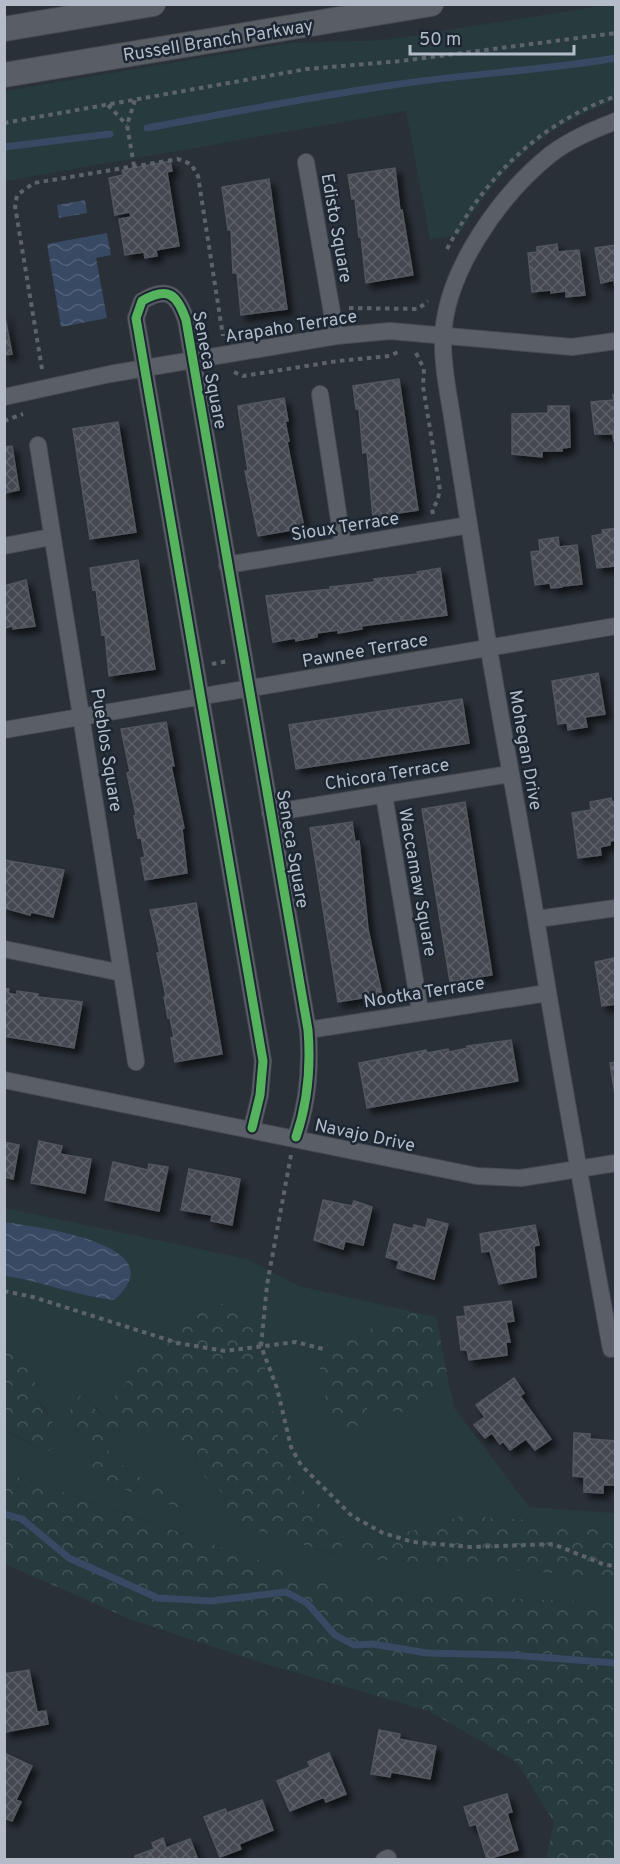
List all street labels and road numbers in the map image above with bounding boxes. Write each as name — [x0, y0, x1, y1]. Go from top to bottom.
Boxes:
street label: Russell Branch Parkway — [121, 15, 315, 68]
street label: Edisto Square — [315, 172, 356, 285]
street label: Arapaho Terrace — [224, 306, 359, 349]
street label: Seneca Square — [186, 309, 231, 431]
street label: Sioux Terrace — [289, 508, 401, 547]
street label: Pawnee Terrace — [300, 629, 430, 674]
street label: Pueblos Square — [84, 687, 127, 814]
street label: Mohegan Drive — [503, 688, 546, 812]
street label: Chicora Terrace — [323, 754, 451, 797]
street label: Seneca Square — [270, 788, 313, 910]
street label: Waccamaw Square — [392, 806, 441, 958]
street label: Nootka Terrace — [362, 973, 486, 1014]
street label: Navajo Drive — [312, 1115, 417, 1158]

